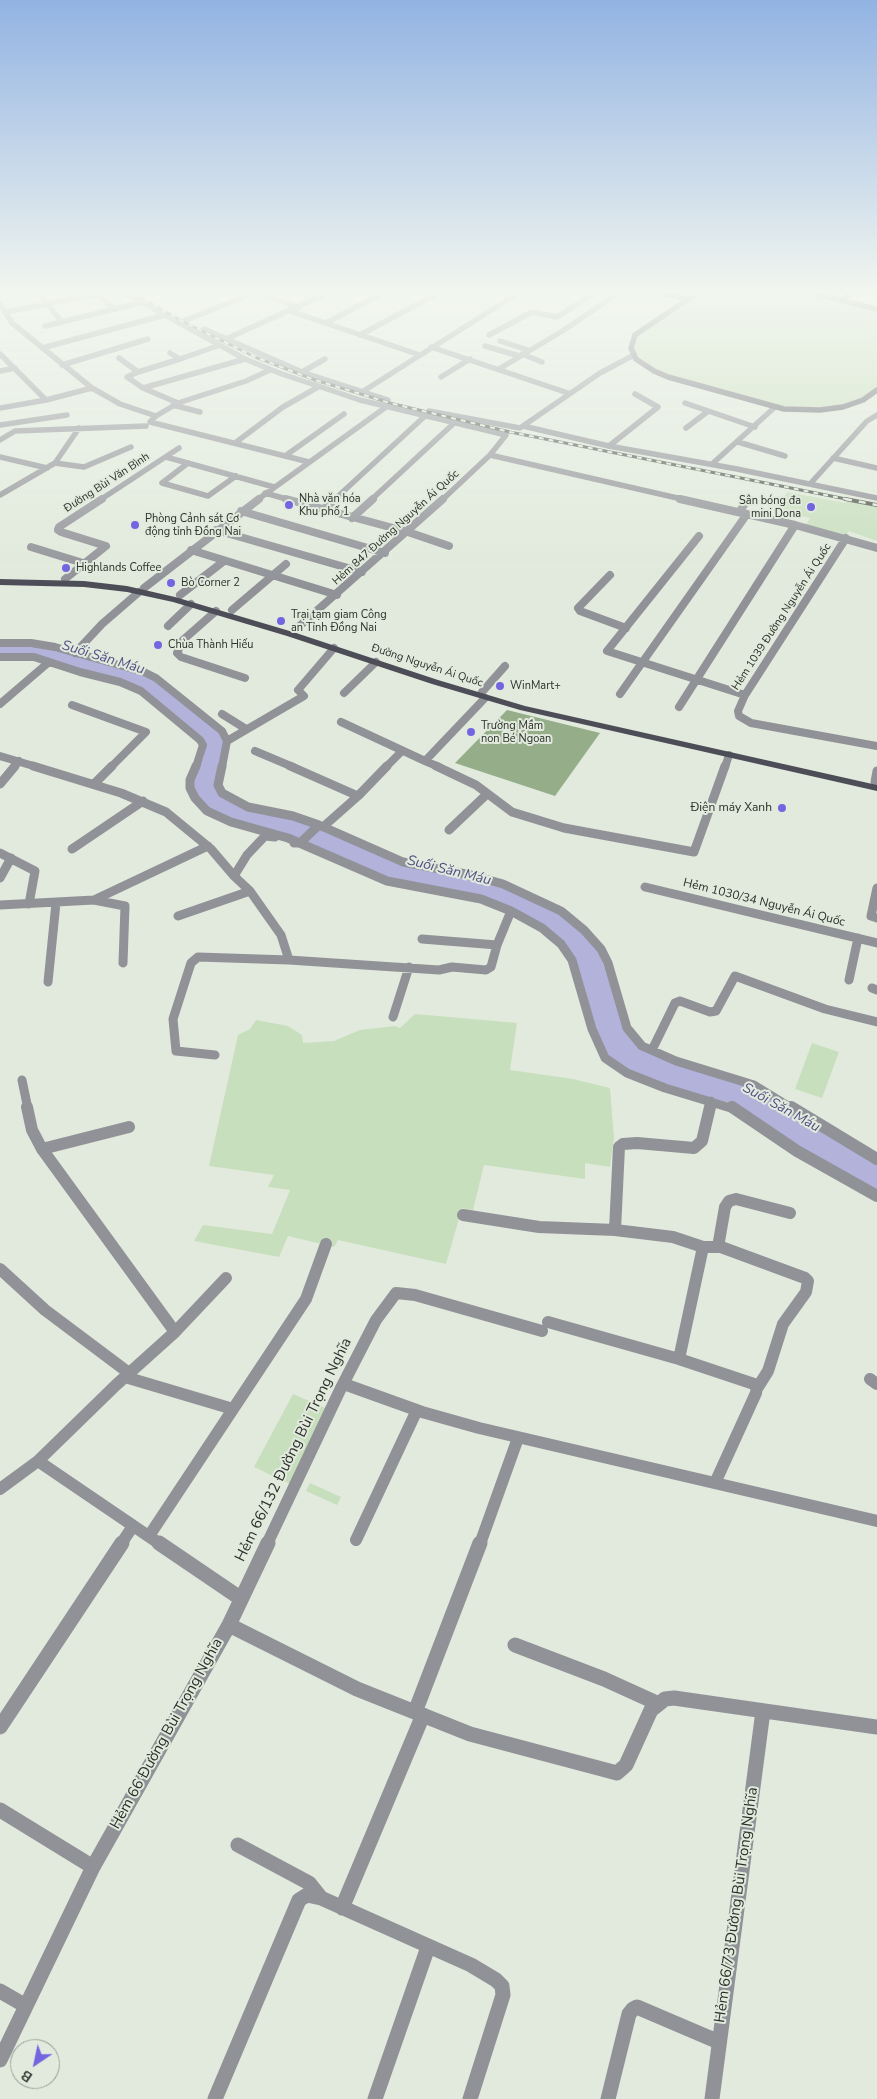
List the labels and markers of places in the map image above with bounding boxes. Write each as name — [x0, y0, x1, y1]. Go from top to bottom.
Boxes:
place label: Nhà văn hóa Khu phố 1 — [299, 492, 361, 518]
place label: Sân bóng đa mini Dona — [739, 494, 801, 520]
marker: Nhà văn hóa Khu phố 1 — [283, 499, 295, 511]
marker: Sân bóng đa mini Dona — [805, 501, 817, 513]
place label: Phòng Cảnh sát Cơ động tỉnh Đồng Nai — [145, 512, 241, 538]
marker: Phòng Cảnh sát Cơ động tỉnh Đồng Nai — [129, 519, 141, 531]
place label: Highlands Coffee — [76, 561, 161, 575]
marker: Highlands Coffee — [60, 562, 72, 574]
place label: Bò Corner 2 — [181, 576, 240, 590]
marker: Bò Corner 2 — [165, 577, 177, 589]
place label: Trại tạm giam Công an Tỉnh Đồng Nai — [291, 608, 387, 634]
marker: Trại tạm giam Công an Tỉnh Đồng Nai — [275, 615, 287, 627]
place label: Chùa Thành Hiếu — [168, 638, 253, 652]
marker: Chùa Thành Hiếu — [152, 639, 164, 651]
place label: WinMart+ — [510, 679, 561, 693]
marker: WinMart+ — [494, 680, 506, 692]
place label: Trường Mầm non Bé Ngoan — [481, 719, 551, 745]
marker: Trường Mầm non Bé Ngoan — [465, 726, 477, 738]
place label: Điện máy Xanh — [690, 801, 772, 815]
marker: Điện máy Xanh — [776, 802, 788, 814]

